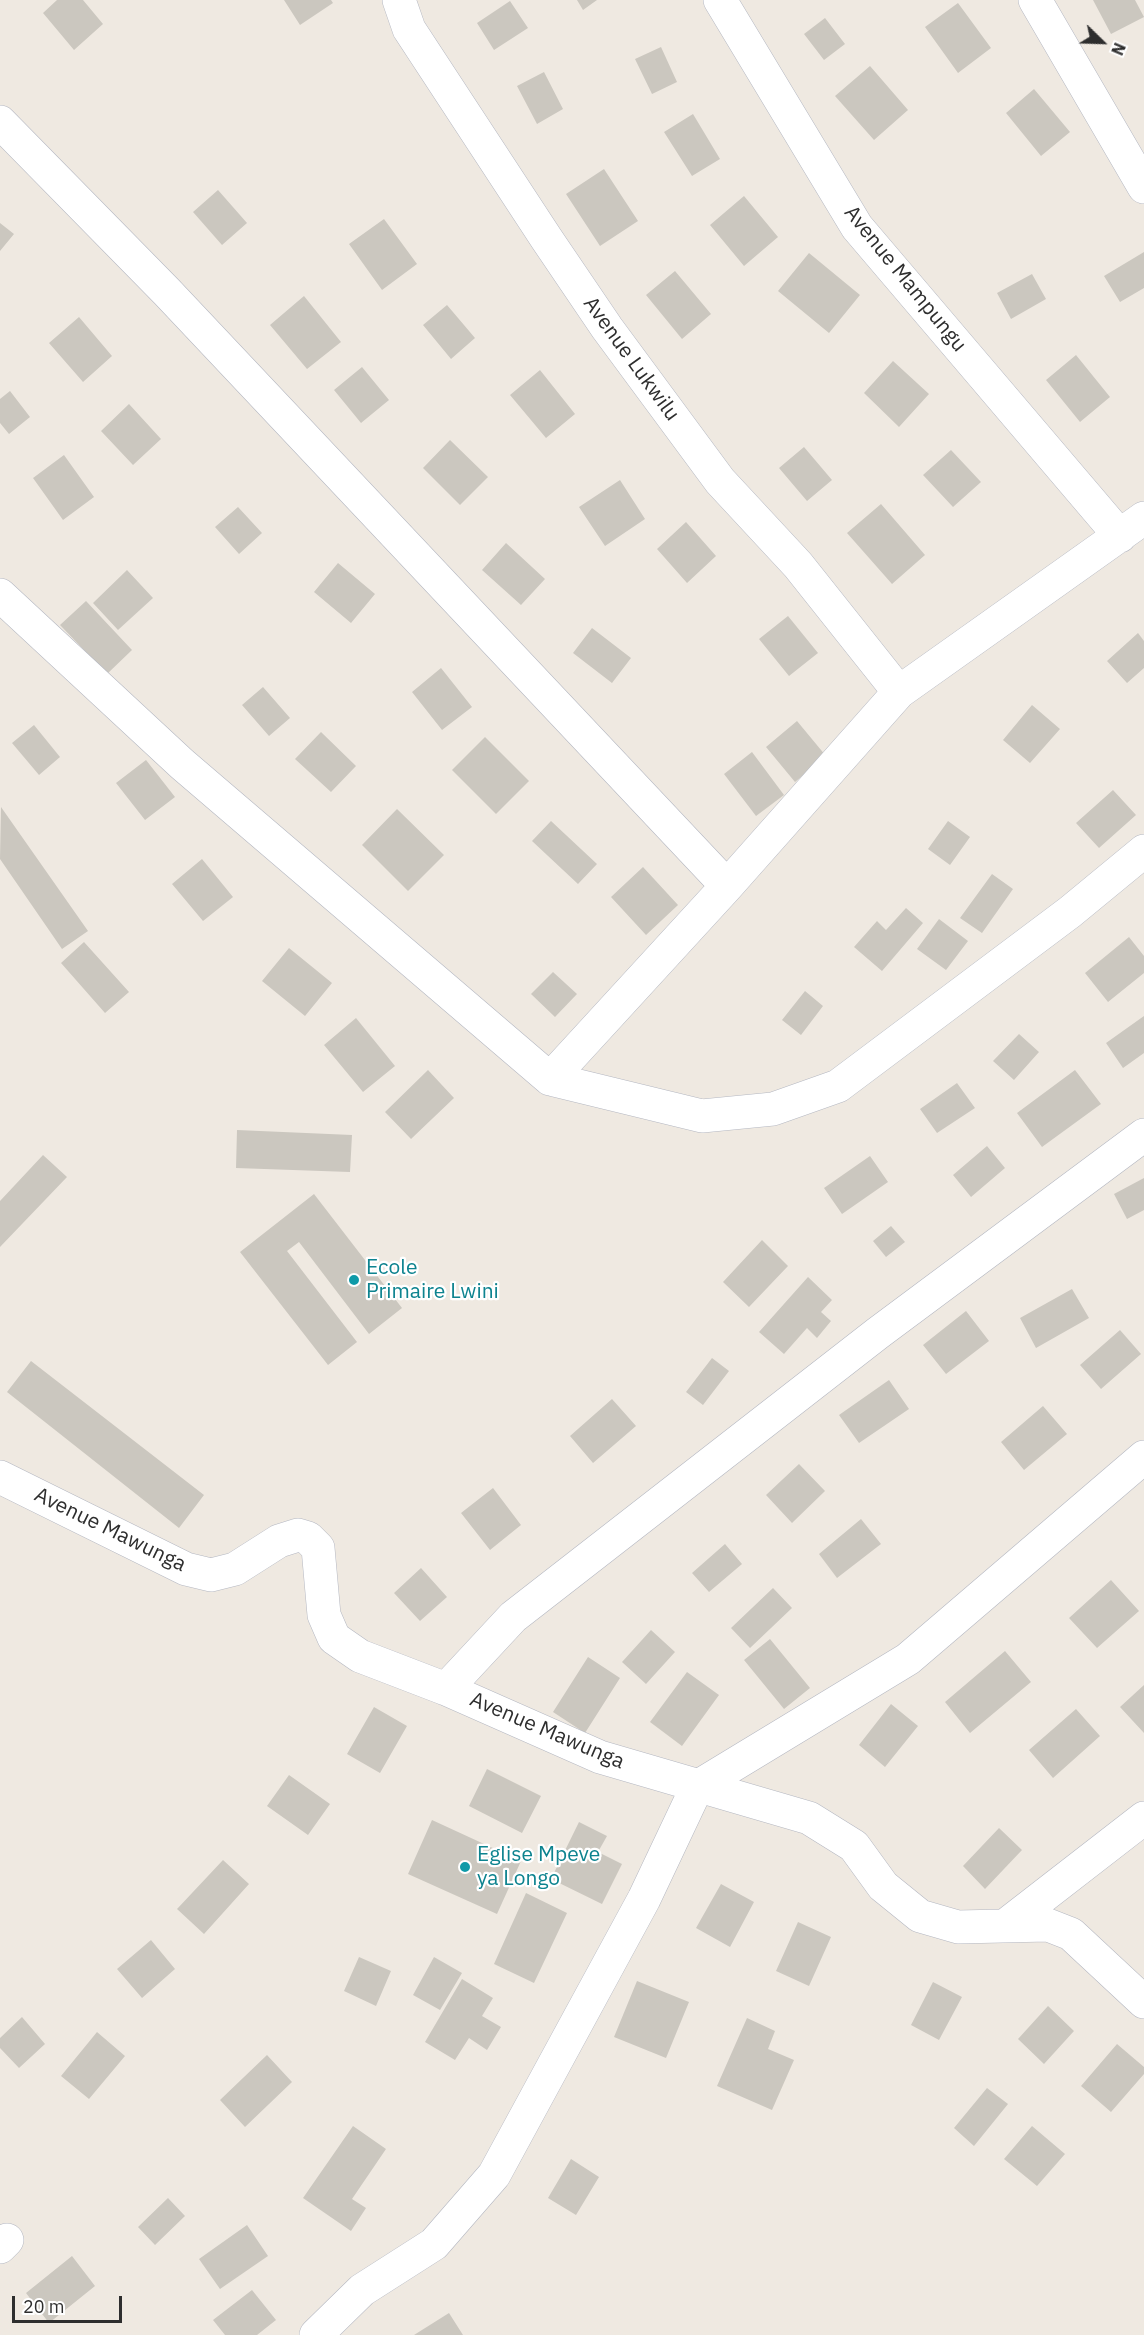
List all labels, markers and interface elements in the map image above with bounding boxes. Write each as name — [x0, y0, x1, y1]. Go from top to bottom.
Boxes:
north arrow — [1072, 12, 1132, 72]
text: N — [1107, 40, 1130, 58]
street label: Avenue Mampungu — [838, 201, 972, 357]
street label: Avenue Lukwilu — [577, 292, 685, 426]
place label: Ecole Primaire Lwini — [366, 1255, 499, 1305]
marker: Ecole Primaire Lwini — [347, 1273, 361, 1287]
street label: Avenue Mawunga — [30, 1482, 190, 1578]
street label: Avenue Mawunga — [466, 1687, 628, 1775]
place label: Eglise Mpeve ya Longo — [477, 1842, 600, 1892]
marker: Eglise Mpeve ya Longo — [458, 1860, 472, 1874]
scale bar — [15, 2284, 124, 2322]
text: 20 m — [23, 2295, 65, 2318]

